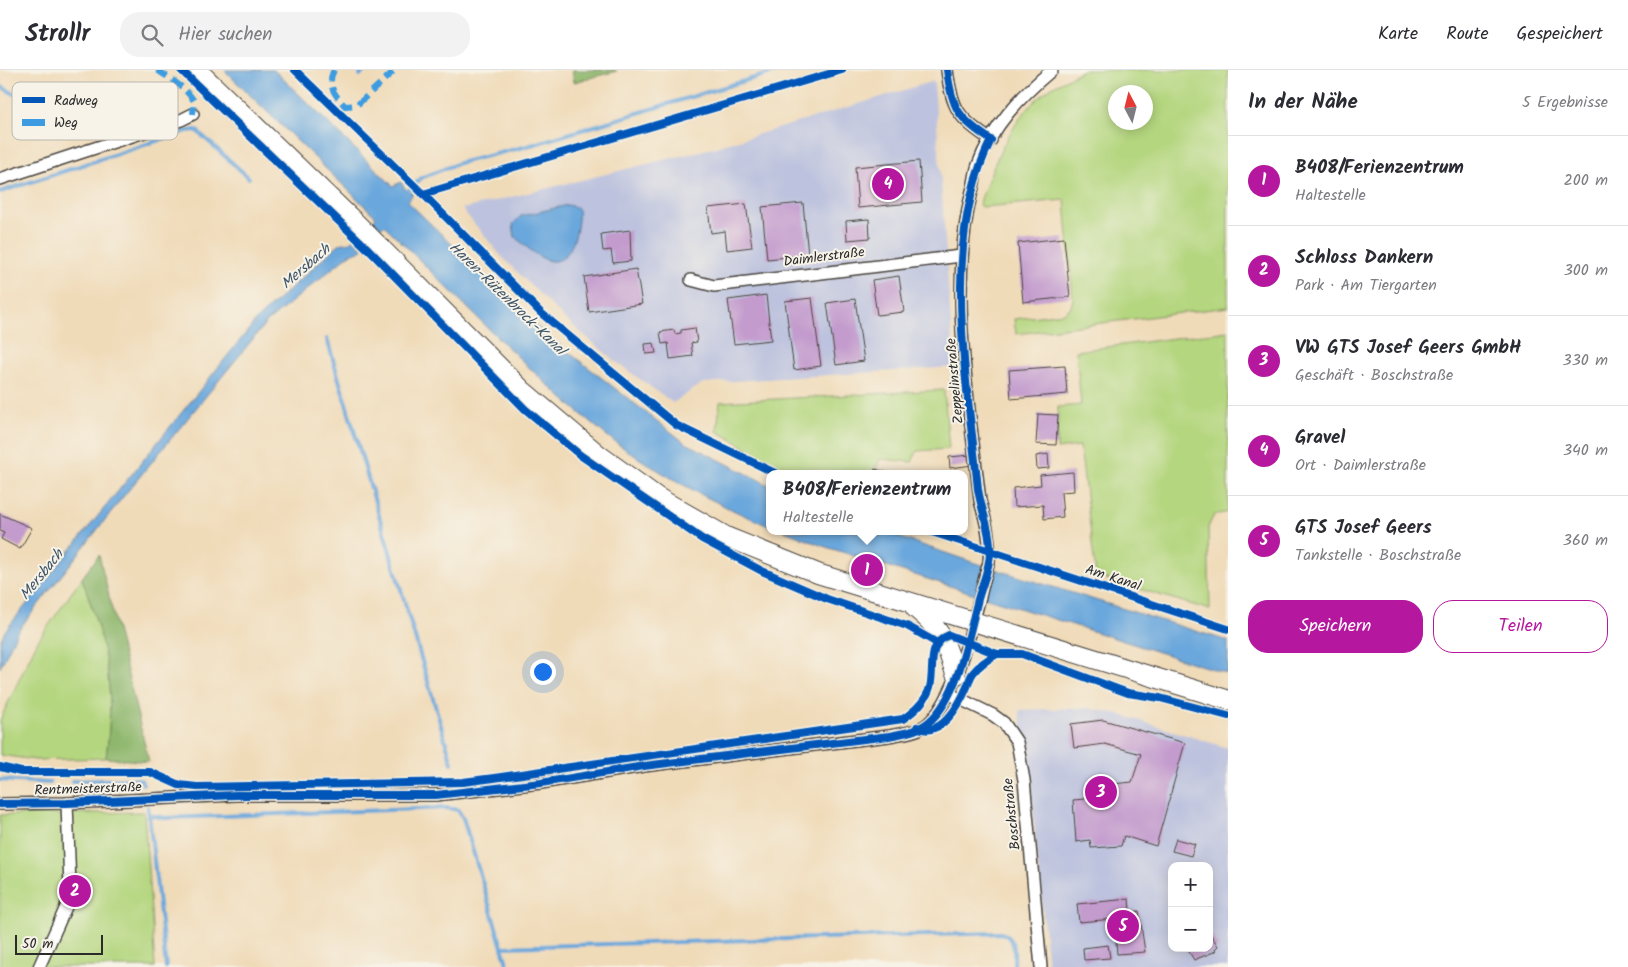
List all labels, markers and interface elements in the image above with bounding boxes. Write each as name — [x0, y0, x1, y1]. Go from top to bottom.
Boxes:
search box — [120, 12, 470, 57]
text: Strollr — [25, 15, 90, 54]
text: Hier suchen — [178, 20, 272, 50]
text: Karte — [1378, 20, 1418, 49]
text: Route — [1446, 20, 1489, 49]
text: Gespeichert — [1517, 20, 1603, 49]
icon: search — [138, 21, 166, 49]
legend — [12, 82, 178, 140]
north arrow — [1108, 85, 1153, 130]
text: In der Nähe — [1248, 86, 1358, 119]
text: Radweg — [54, 90, 98, 112]
text: 5 Ergebnisse — [1522, 90, 1608, 115]
text: Weg — [54, 112, 78, 134]
text: B408/Ferienzentrum — [1295, 153, 1464, 183]
pin: 4 — [872, 165, 904, 203]
text: 1 — [1262, 168, 1266, 193]
text: 200 m — [1564, 168, 1608, 193]
text: Haltestelle — [1295, 183, 1366, 208]
water label: Mersbach — [276, 237, 338, 296]
water label: Haren-Rütenbrock-Kanal — [443, 237, 573, 364]
street label: Daimlerstraße — [782, 241, 866, 273]
text: Schloss Dankern — [1295, 243, 1433, 273]
text: 2 — [1259, 258, 1269, 283]
text: 300 m — [1564, 258, 1608, 283]
text: Park · Am Tiergarten — [1295, 273, 1437, 298]
text: VW GTS Josef Geers GmbH — [1295, 333, 1521, 363]
street label: Zeppelinstraße — [940, 337, 970, 425]
text: 3 — [1260, 348, 1268, 373]
text: 330 m — [1563, 348, 1608, 373]
text: Geschäft · Boschstraße — [1295, 363, 1453, 388]
text: Gravel — [1295, 423, 1345, 453]
text: 4 — [1260, 438, 1268, 463]
text: 340 m — [1563, 438, 1608, 463]
text: Ort · Daimlerstraße — [1295, 453, 1426, 478]
popup — [766, 470, 968, 535]
text: B408/Ferienzentrum — [783, 475, 951, 505]
text: Haltestelle — [783, 505, 853, 530]
text: GTS Josef Geers — [1295, 513, 1432, 543]
text: 5 — [1260, 528, 1268, 553]
text: 360 m — [1563, 528, 1608, 553]
water label: Mersbach — [14, 543, 71, 606]
text: Tankstelle · Boschstraße — [1295, 543, 1461, 568]
pin: 1 — [851, 551, 883, 589]
street label: Am Kanal — [1082, 559, 1144, 598]
button: Speichern — [1248, 600, 1423, 653]
button: Teilen — [1433, 600, 1608, 653]
your location — [530, 659, 556, 685]
pin: 3 — [1085, 773, 1117, 811]
street label: Rentmeisterstraße — [34, 776, 143, 802]
street label: Boschstraße — [997, 776, 1027, 851]
map controls — [1168, 862, 1213, 952]
button: + — [1168, 862, 1213, 907]
pin: 2 — [59, 872, 91, 910]
pin: 5 — [1107, 907, 1139, 945]
button: − — [1168, 907, 1213, 952]
scale bar — [15, 932, 102, 955]
text: 50 m — [22, 933, 53, 955]

